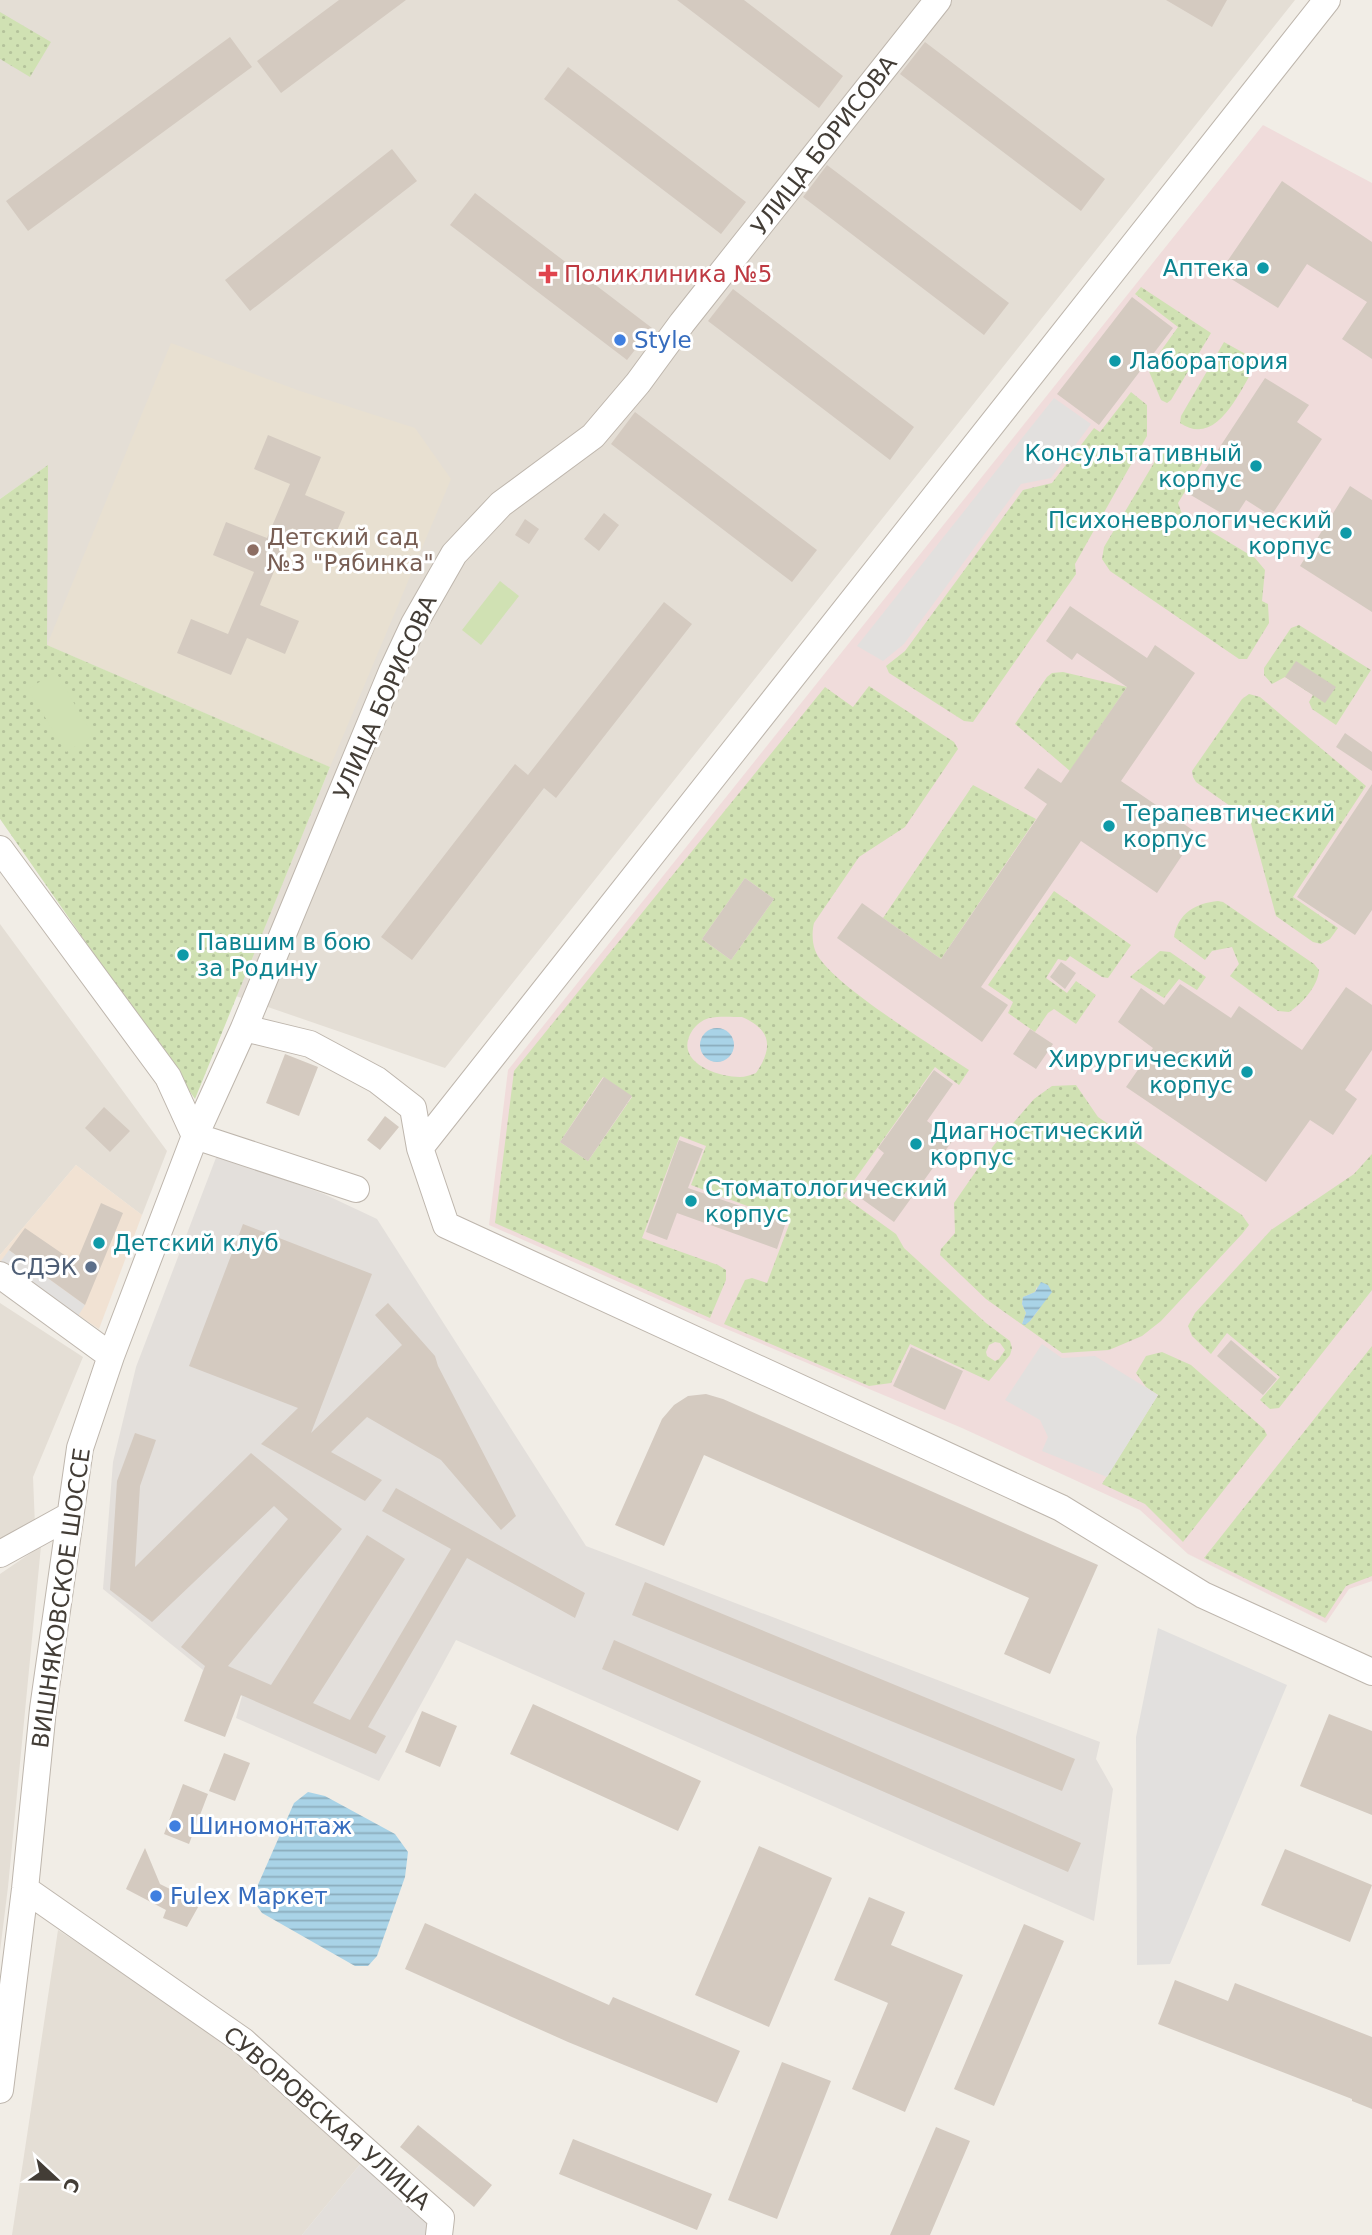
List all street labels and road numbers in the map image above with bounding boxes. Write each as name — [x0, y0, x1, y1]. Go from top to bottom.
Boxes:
street label: УЛИЦА БОРИСОВА — [746, 50, 902, 240]
street label: УЛИЦА БОРИСОВА — [328, 591, 442, 803]
street label: ВИШНЯКОВСКОЕ ШОССЕ — [27, 1446, 95, 1750]
street label: СУВОРОВСКАЯ УЛИЦА — [218, 2021, 436, 2215]

